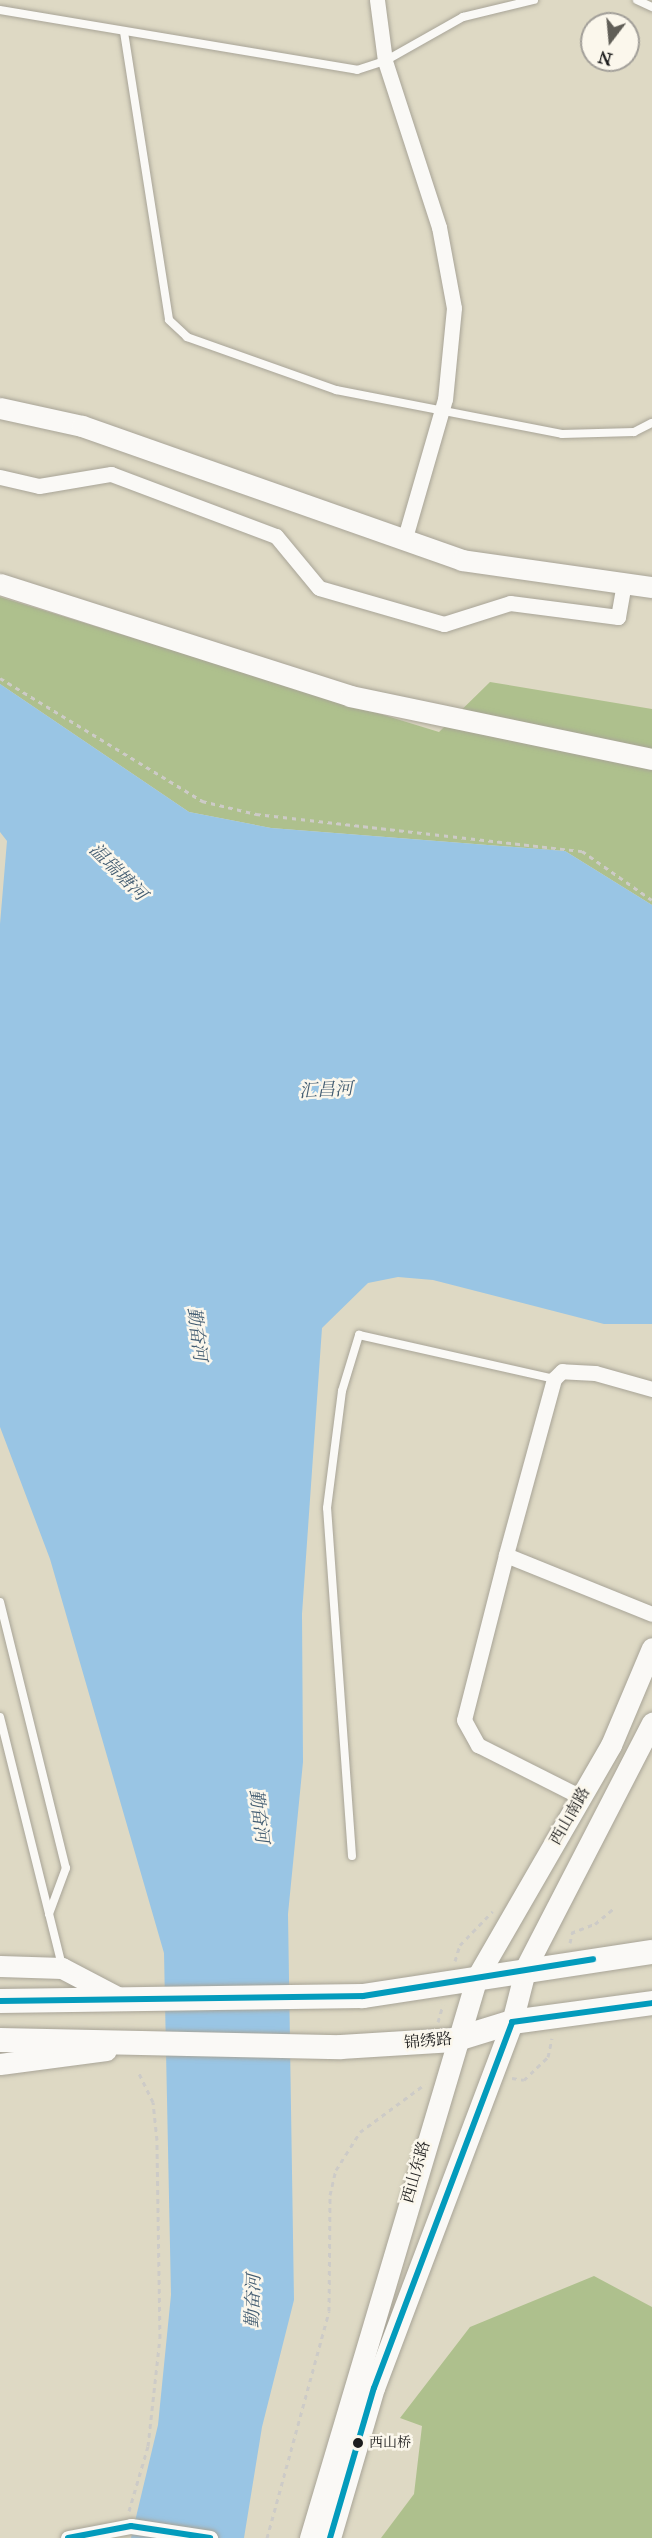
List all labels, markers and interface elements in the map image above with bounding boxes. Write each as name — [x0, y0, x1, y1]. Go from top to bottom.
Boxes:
north arrow — [580, 12, 640, 72]
text: N — [596, 47, 615, 69]
water label: 温瑞塘河 — [85, 839, 151, 905]
water label: 汇昌河 — [298, 1078, 354, 1102]
water label: 勤奋河 — [183, 1306, 211, 1362]
street label: 西山南路 — [546, 1783, 594, 1849]
water label: 勤奋河 — [245, 1788, 273, 1844]
street label: 锦绣路 — [403, 2029, 453, 2053]
street label: 西山东路 — [398, 2139, 434, 2205]
water label: 勤奋河 — [241, 2274, 265, 2328]
place label: 西山桥 — [369, 2435, 411, 2451]
marker: 西山桥 — [352, 2437, 364, 2449]

